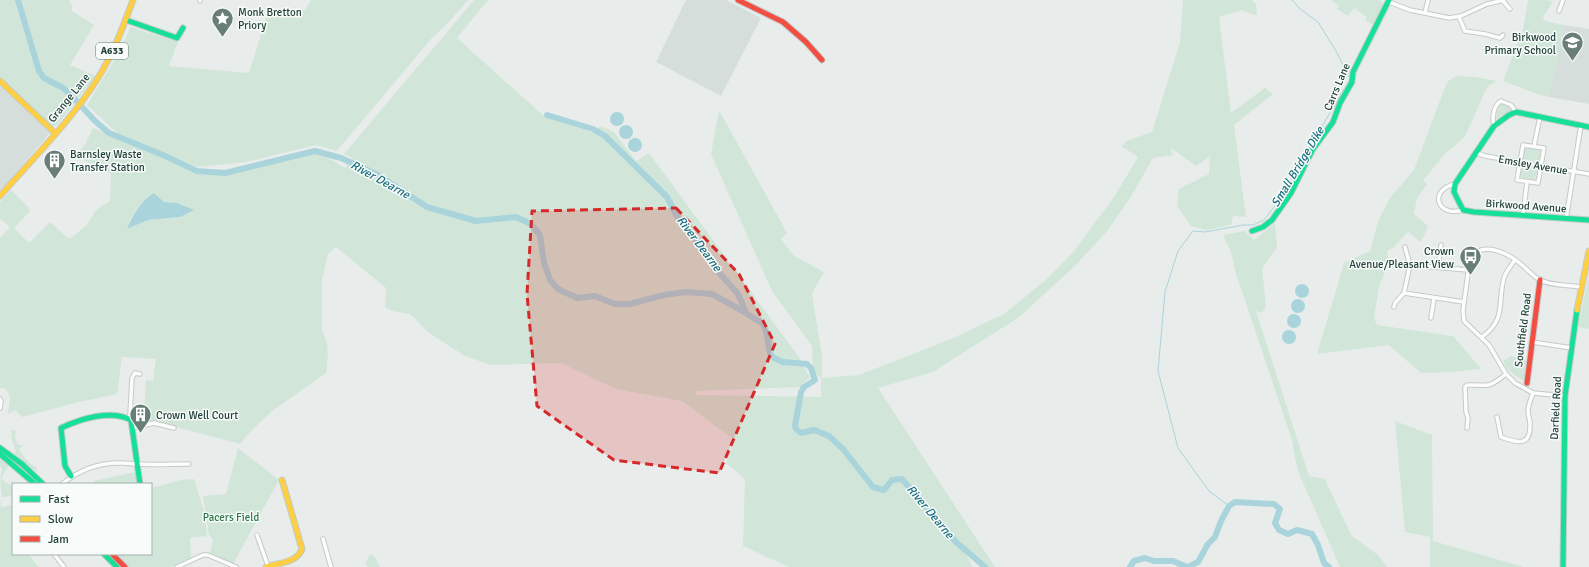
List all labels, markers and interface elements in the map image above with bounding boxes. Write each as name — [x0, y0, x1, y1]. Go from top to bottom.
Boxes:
place icon: Monk Bretton Priory — [209, 5, 235, 38]
place label: Monk Bretton Priory — [238, 6, 302, 32]
school or university icon: Birkwood Primary School — [1559, 30, 1585, 63]
place label: Birkwood Primary School — [1485, 31, 1556, 57]
road number: A633 — [96, 43, 128, 59]
street label: Carrs Lane — [1321, 61, 1353, 113]
street label: Grange Lane — [45, 71, 93, 125]
water label: Small Bridge Dike — [1268, 123, 1328, 210]
building icon: Barnsley Waste Transfer Station — [42, 147, 68, 180]
place label: Barnsley Waste Transfer Station — [70, 148, 145, 174]
street label: Emsley Avenue — [1497, 152, 1569, 178]
water label: River Dearne — [348, 158, 413, 203]
street label: Birkwood Avenue — [1485, 197, 1567, 215]
water label: River Dearne — [673, 213, 725, 275]
bus stop icon: Crown Avenue/Pleasant View — [1457, 244, 1483, 277]
place label: Crown Avenue/Pleasant View — [1349, 245, 1454, 271]
street label: Southfield Road — [1512, 292, 1534, 368]
street label: Darfield Road — [1548, 376, 1564, 440]
building icon: Crown Well Court — [127, 402, 153, 435]
place label: Crown Well Court — [156, 409, 238, 422]
water label: River Dearne — [903, 482, 957, 543]
legend — [12, 483, 152, 555]
text: Fast — [48, 492, 69, 507]
park label: Pacers Field — [203, 511, 259, 524]
text: Slow — [48, 512, 73, 527]
text: Jam — [48, 532, 69, 547]

